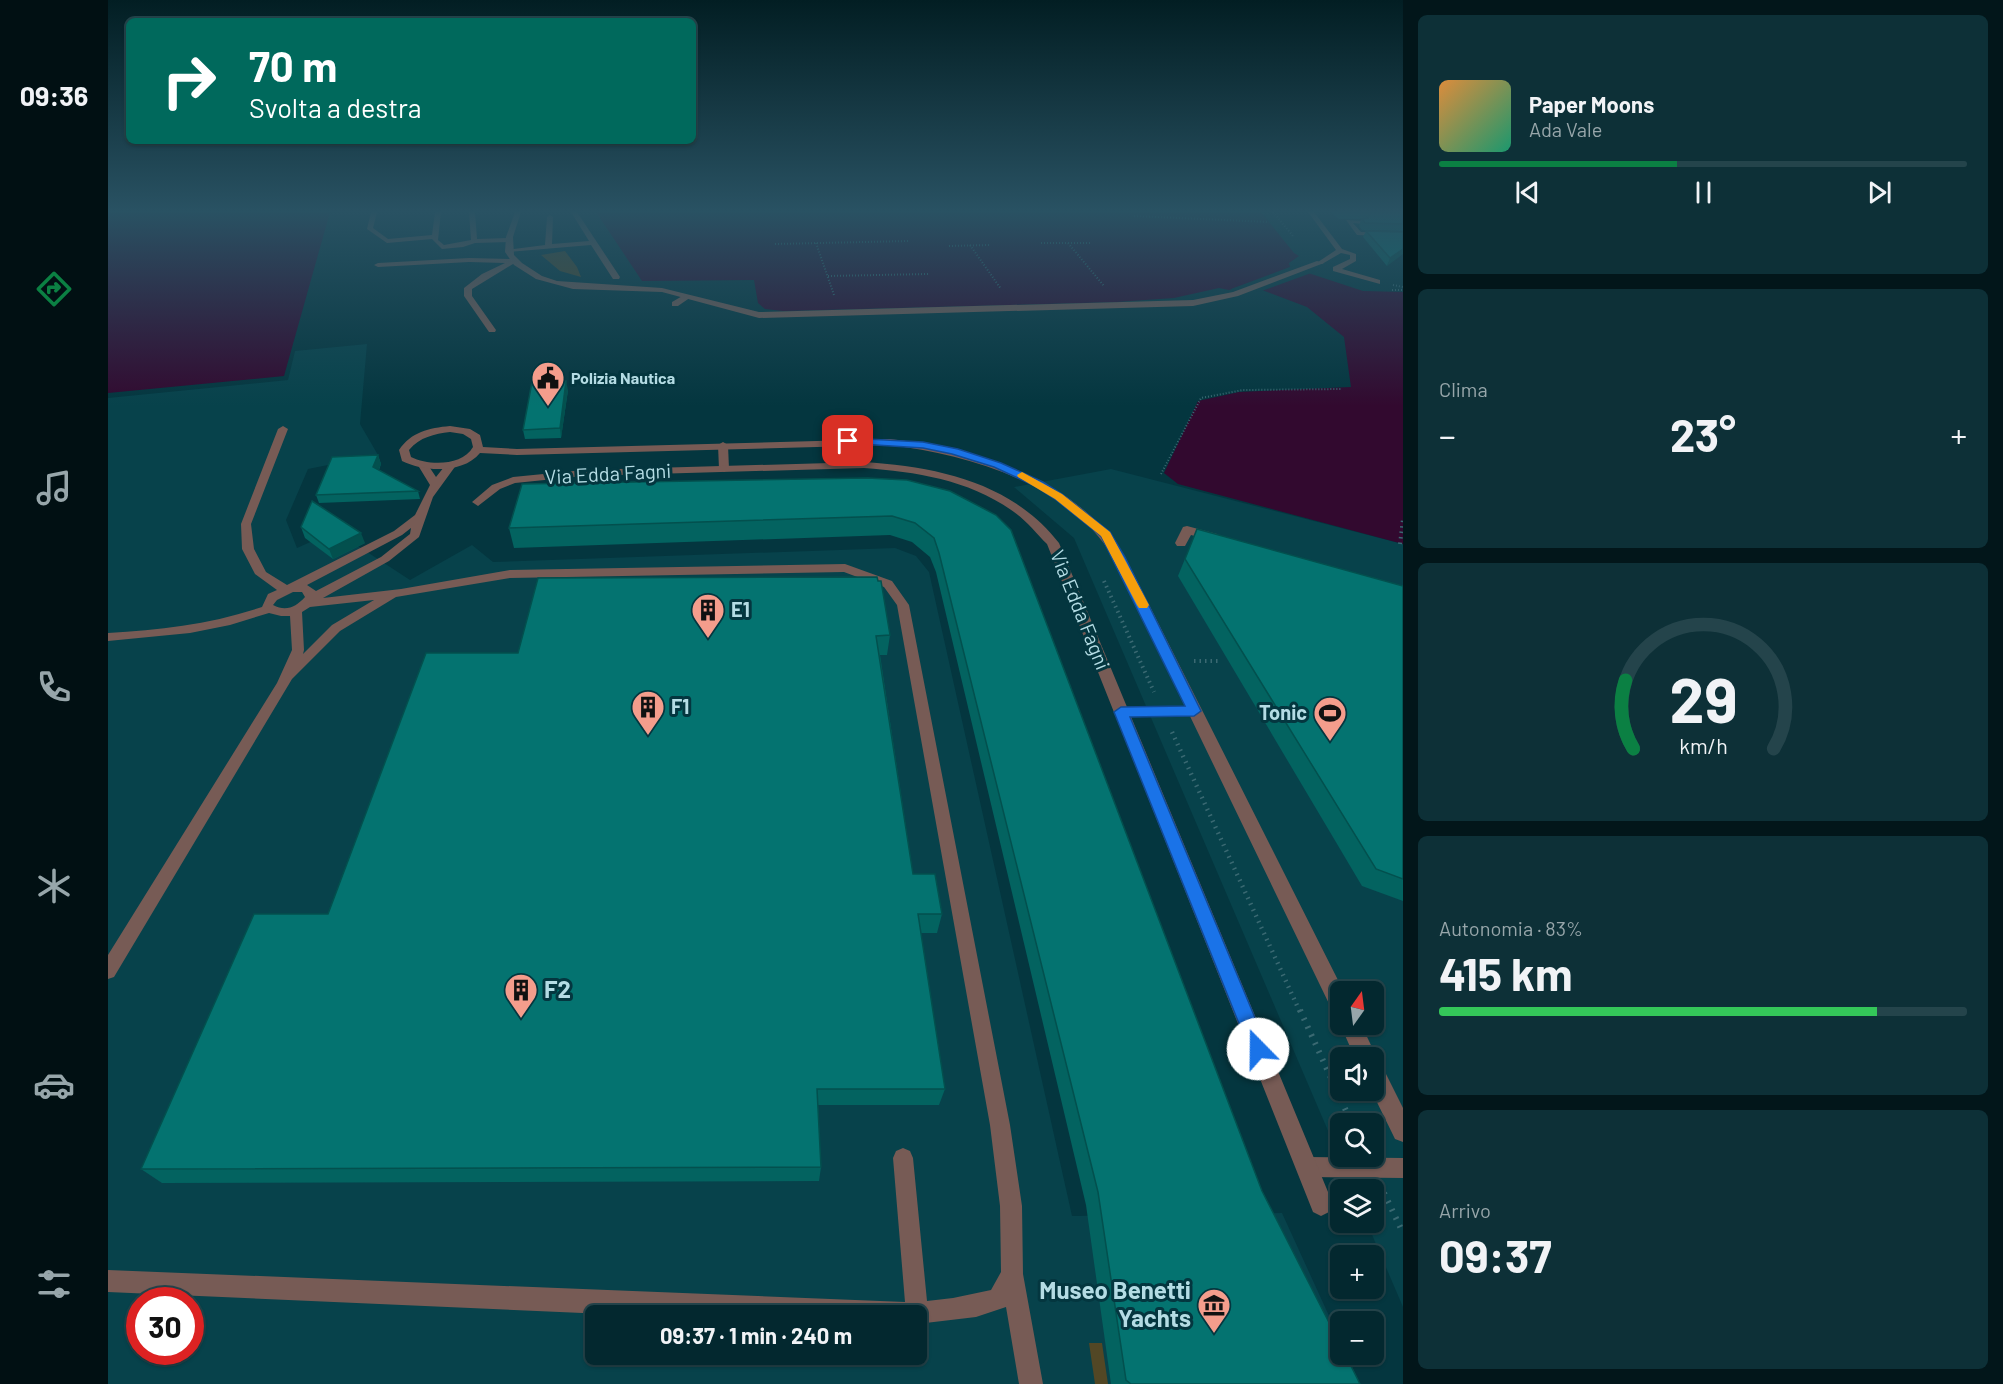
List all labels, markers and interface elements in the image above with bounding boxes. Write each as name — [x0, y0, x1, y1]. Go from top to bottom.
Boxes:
text: 70 m — [249, 40, 337, 90]
icon: right — [150, 42, 228, 120]
text: 09:36 — [20, 79, 88, 111]
text: Svolta a destra — [249, 91, 422, 123]
text: Paper Moons — [1529, 91, 1654, 117]
text: Ada Vale — [1529, 117, 1602, 141]
icon: previous — [1511, 176, 1544, 209]
icon: pause — [1687, 176, 1720, 209]
icon: next — [1863, 176, 1896, 209]
icon: directions — [33, 268, 75, 310]
public building icon: Polizia Nautica — [530, 360, 566, 407]
place label: Polizia Nautica — [571, 368, 675, 387]
text: Clima — [1439, 377, 1488, 401]
text: 23° — [1670, 407, 1736, 461]
pin — [822, 415, 873, 466]
text: − — [1439, 415, 1456, 455]
text: + — [1950, 415, 1967, 455]
icon: arrive — [831, 424, 864, 457]
street label: Via Edda Fagni — [544, 458, 672, 488]
icon: music — [33, 467, 75, 509]
street label: Via Edda Fagni — [1046, 546, 1116, 673]
building icon: E1 — [690, 592, 726, 639]
place label: E1 — [731, 597, 750, 621]
text: 29 — [1669, 661, 1737, 735]
icon: phone — [33, 666, 75, 708]
building icon: F1 — [630, 689, 666, 736]
place label: F1 — [671, 694, 689, 718]
sports icon: Tonic — [1312, 695, 1348, 742]
place label: Tonic — [1259, 700, 1307, 724]
text: km/h — [1679, 733, 1727, 758]
icon: climate — [33, 865, 75, 907]
text: Autonomia · 83% — [1439, 916, 1583, 940]
text: 415 km — [1439, 946, 1573, 1000]
building icon: F2 — [503, 972, 539, 1019]
place label: F2 — [544, 974, 571, 1003]
north arrow — [1330, 981, 1384, 1035]
map controls — [1330, 981, 1384, 1365]
position arrow — [1226, 1017, 1290, 1081]
button: sound — [1330, 1047, 1384, 1101]
icon: car — [33, 1064, 75, 1106]
button: search — [1330, 1113, 1384, 1167]
button: layers — [1330, 1179, 1384, 1233]
text: Arrivo — [1439, 1198, 1491, 1222]
text: 09:37 — [1439, 1228, 1552, 1282]
button: + — [1330, 1245, 1384, 1299]
icon: filters — [33, 1263, 75, 1305]
place label: Museo Benetti Yachts — [1039, 1275, 1191, 1332]
speed limit sign: 30 — [126, 1287, 204, 1365]
museum icon: Museo Benetti Yachts — [1196, 1287, 1232, 1334]
button: − — [1330, 1311, 1384, 1365]
text: 09:37 · 1 min · 240 m — [660, 1322, 852, 1348]

